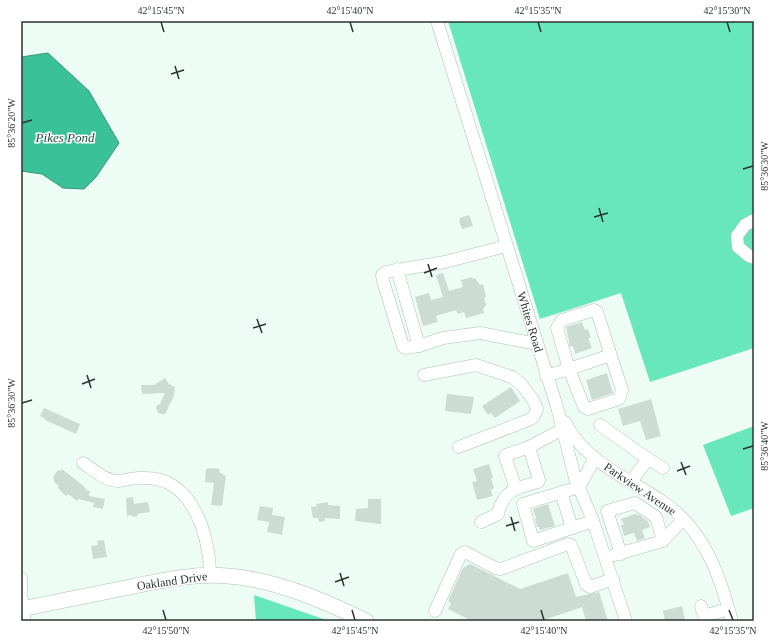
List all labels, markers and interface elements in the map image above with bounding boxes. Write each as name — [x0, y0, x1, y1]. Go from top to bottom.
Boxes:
text: 42°15'45"N — [137, 5, 185, 16]
text: 42°15'40"N — [326, 5, 374, 16]
text: 42°15'35"N — [514, 5, 562, 16]
text: 42°15'30"N — [703, 5, 751, 16]
text: 85°36'20"W — [6, 98, 17, 148]
water label: Pikes Pond — [35, 130, 95, 145]
text: 85°36'30"W — [759, 141, 770, 191]
street label: Whites Road — [514, 290, 546, 354]
text: 85°36'30"W — [6, 378, 17, 428]
text: 85°36'40"W — [759, 421, 770, 471]
street label: Parkview Avenue — [601, 460, 679, 518]
street label: Oakland Drive — [136, 569, 208, 593]
text: 42°15'50"N — [142, 625, 190, 636]
text: 42°15'45"N — [331, 625, 379, 636]
text: 42°15'40"N — [520, 625, 568, 636]
text: 42°15'35"N — [709, 625, 757, 636]

